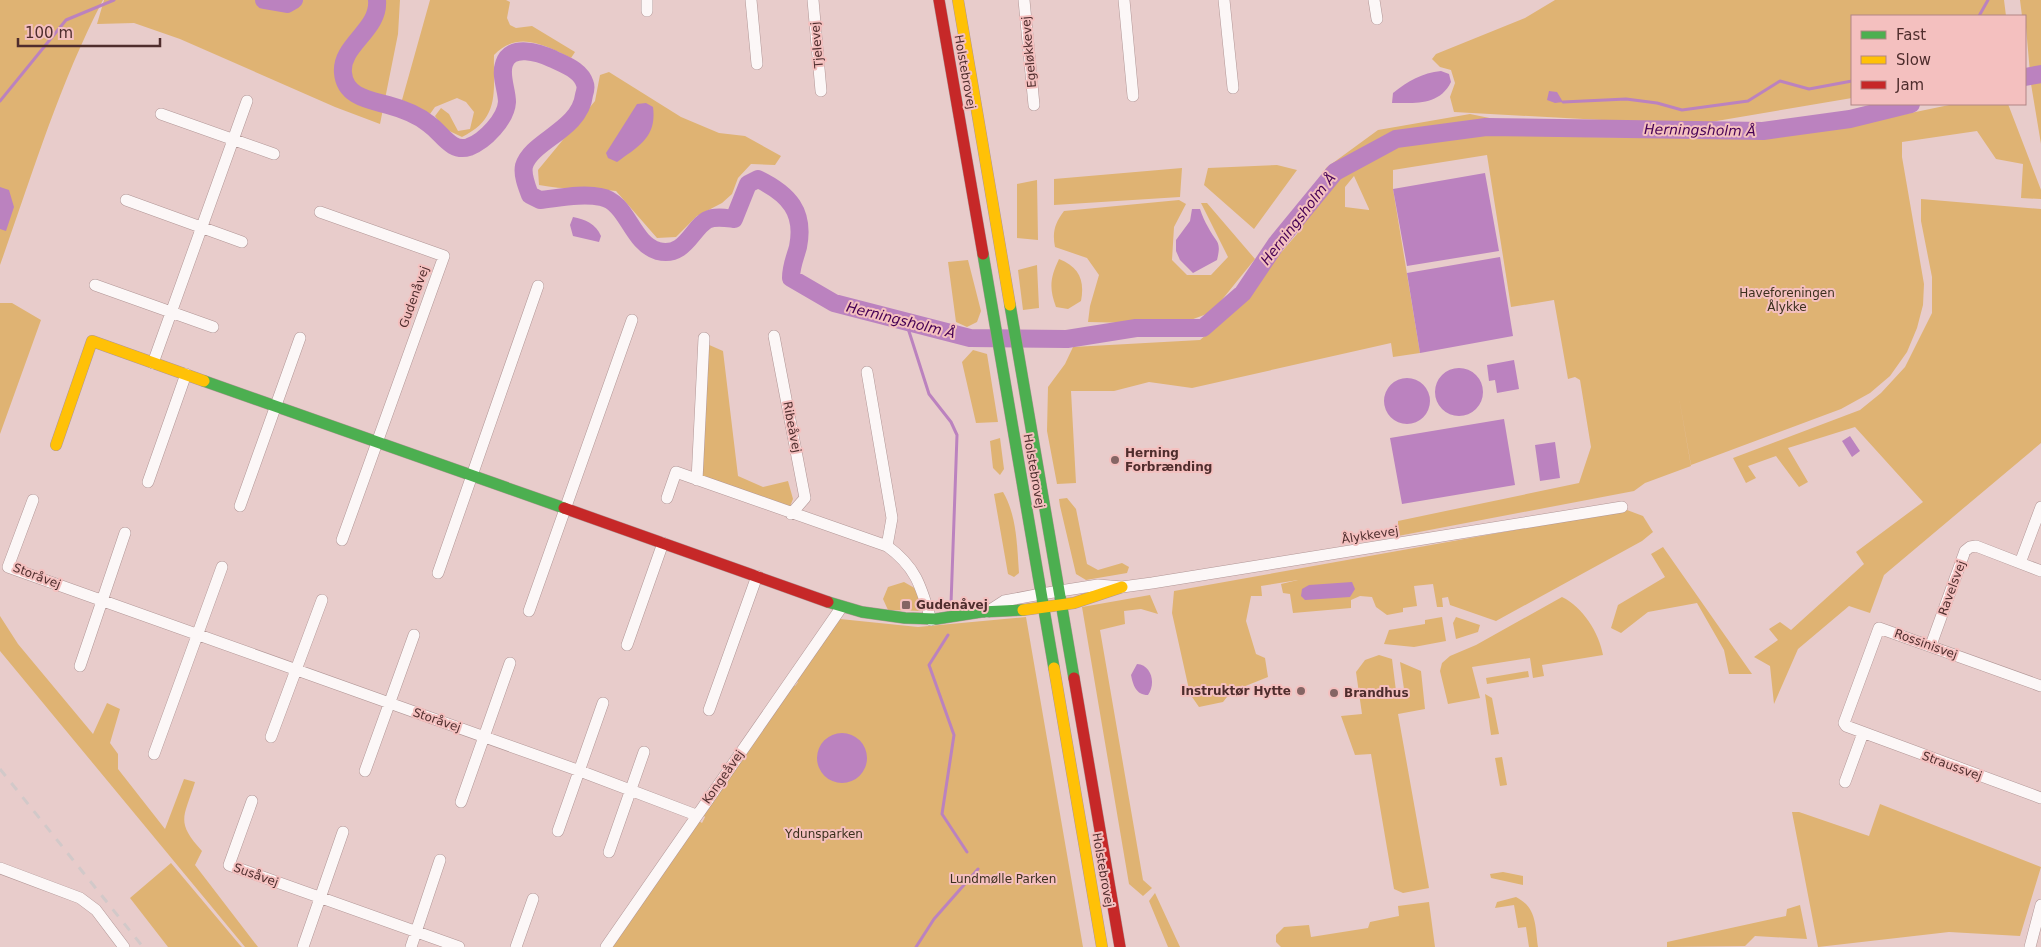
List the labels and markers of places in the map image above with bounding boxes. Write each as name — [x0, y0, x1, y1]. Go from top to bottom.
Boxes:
place label: Herning Forbrænding — [1125, 446, 1212, 474]
marker: Herning Forbrænding — [1109, 454, 1121, 466]
place label: Gudenåvej — [916, 598, 988, 612]
marker: Gudenåvej — [900, 599, 912, 611]
place label: Instruktør Hytte — [1181, 684, 1291, 698]
marker: Instruktør Hytte — [1295, 685, 1307, 697]
place label: Brandhus — [1344, 686, 1409, 700]
marker: Brandhus — [1328, 687, 1340, 699]

